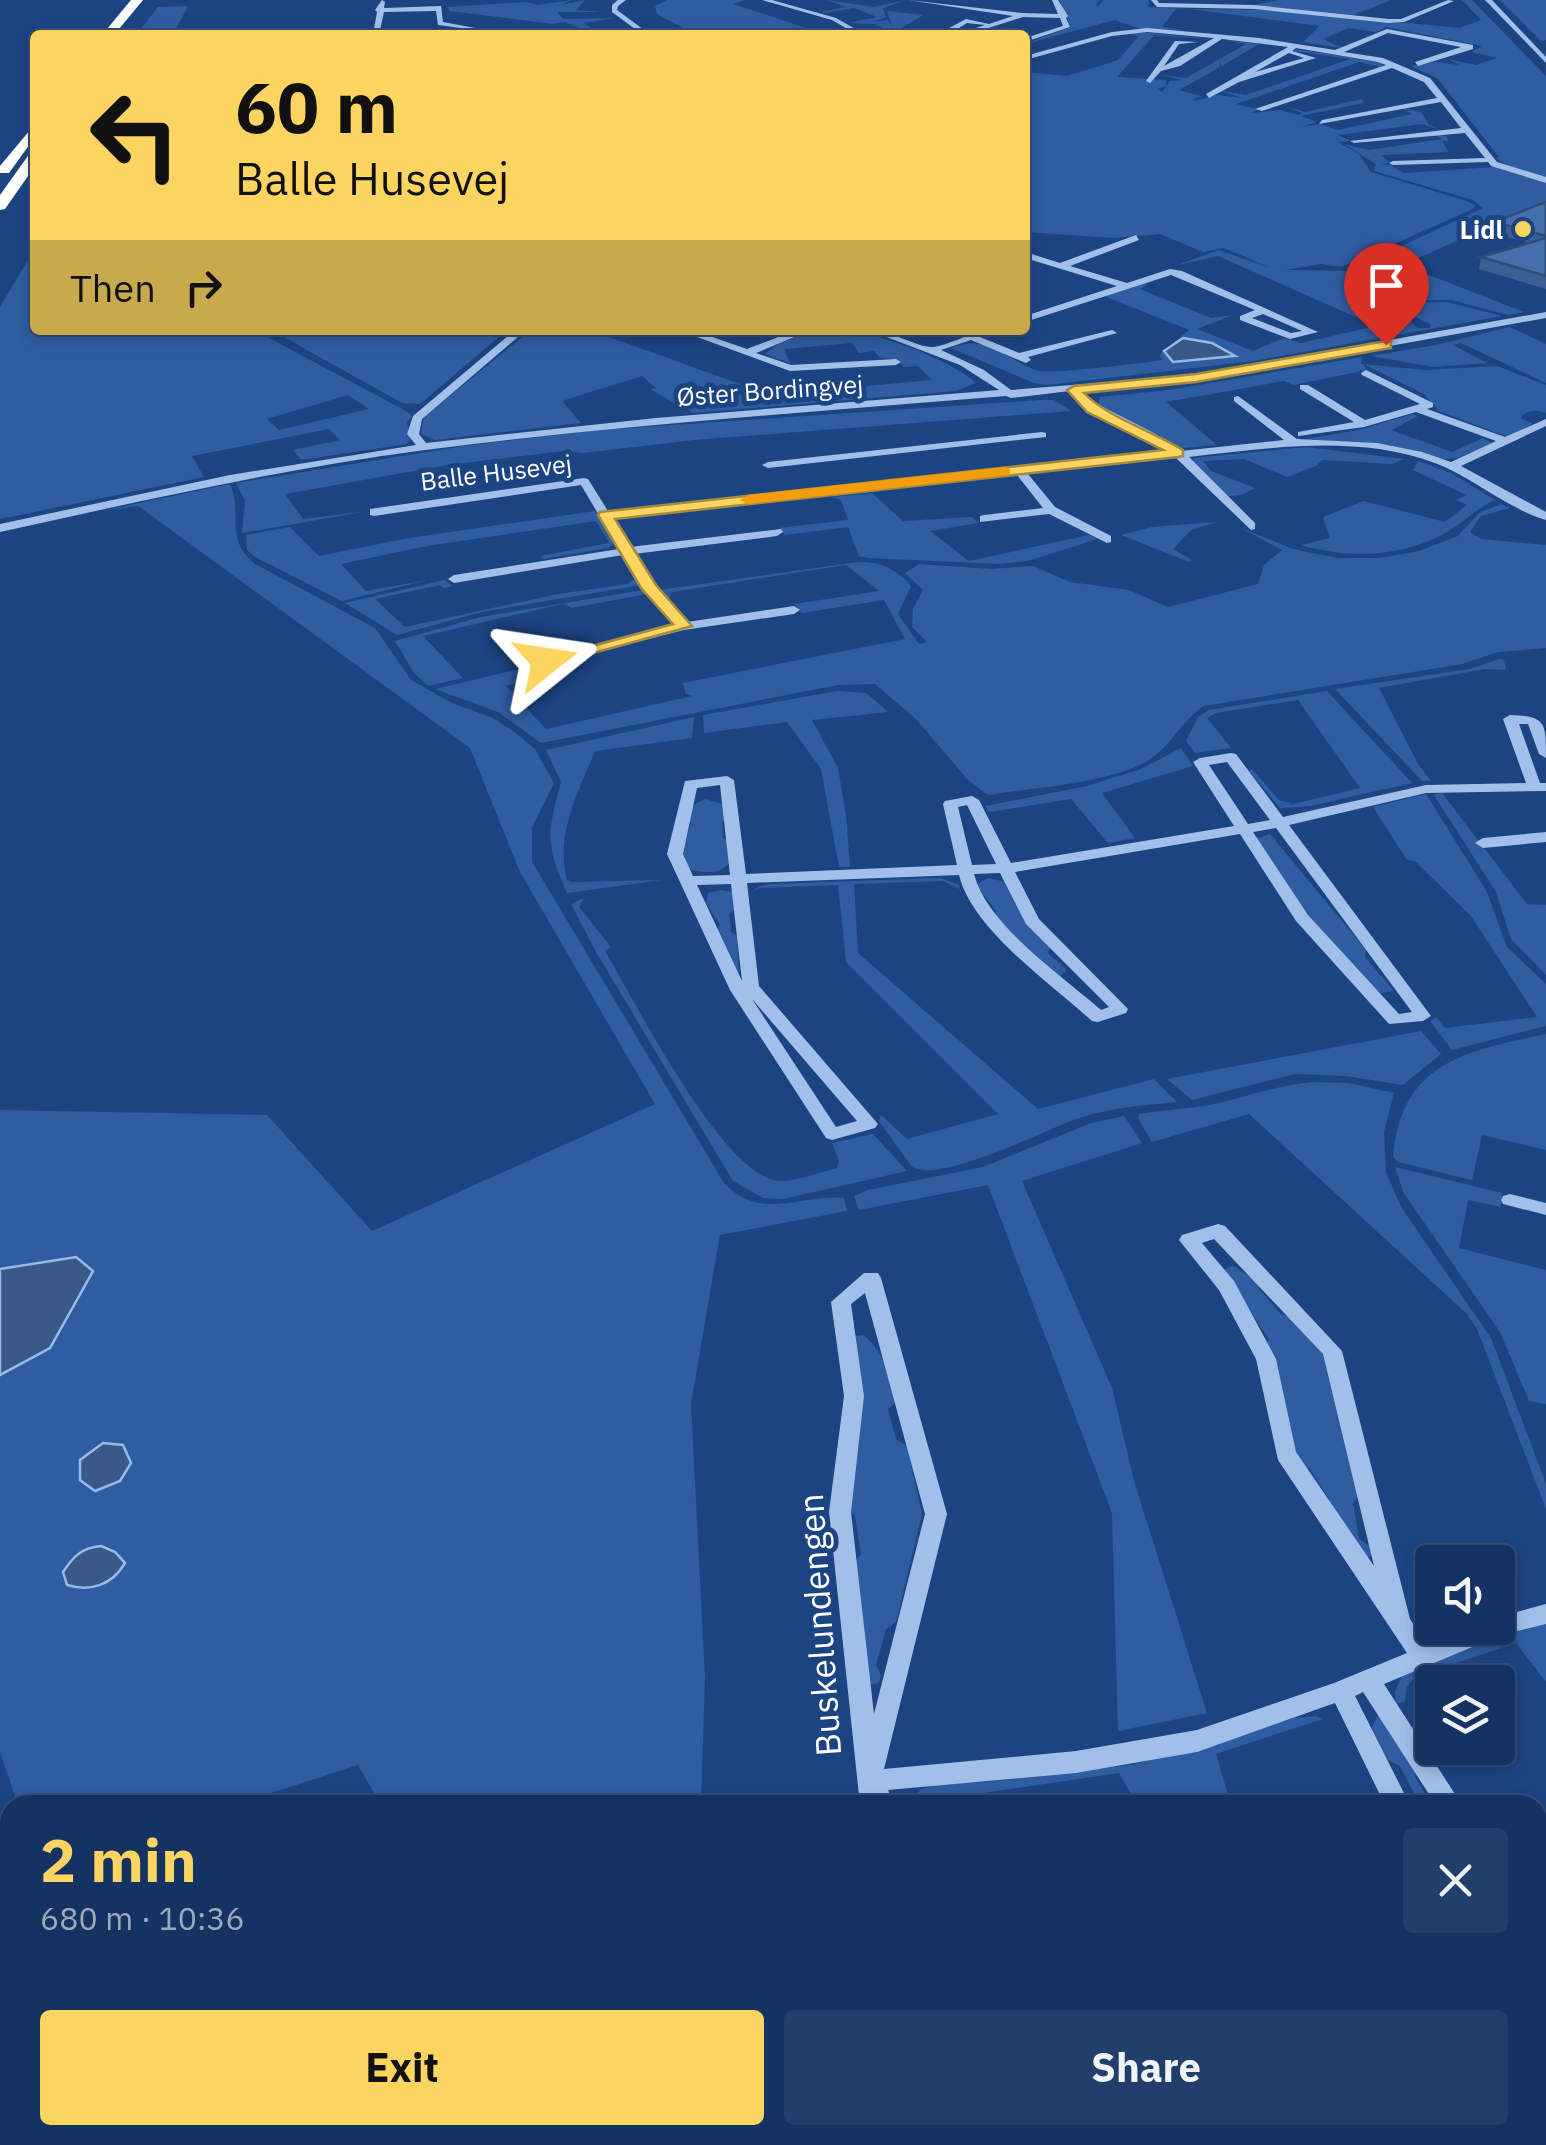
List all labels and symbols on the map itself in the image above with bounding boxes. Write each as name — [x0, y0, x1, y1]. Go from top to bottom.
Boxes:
place label: Lidl — [1460, 213, 1503, 246]
marker: Lidl — [1512, 218, 1534, 240]
pin — [1344, 243, 1429, 346]
street label: Øster Bordingvej — [676, 367, 864, 413]
street label: Balle Husevej — [418, 446, 574, 498]
position arrow — [494, 609, 598, 713]
street label: Buskelundengen — [787, 1492, 851, 1758]

